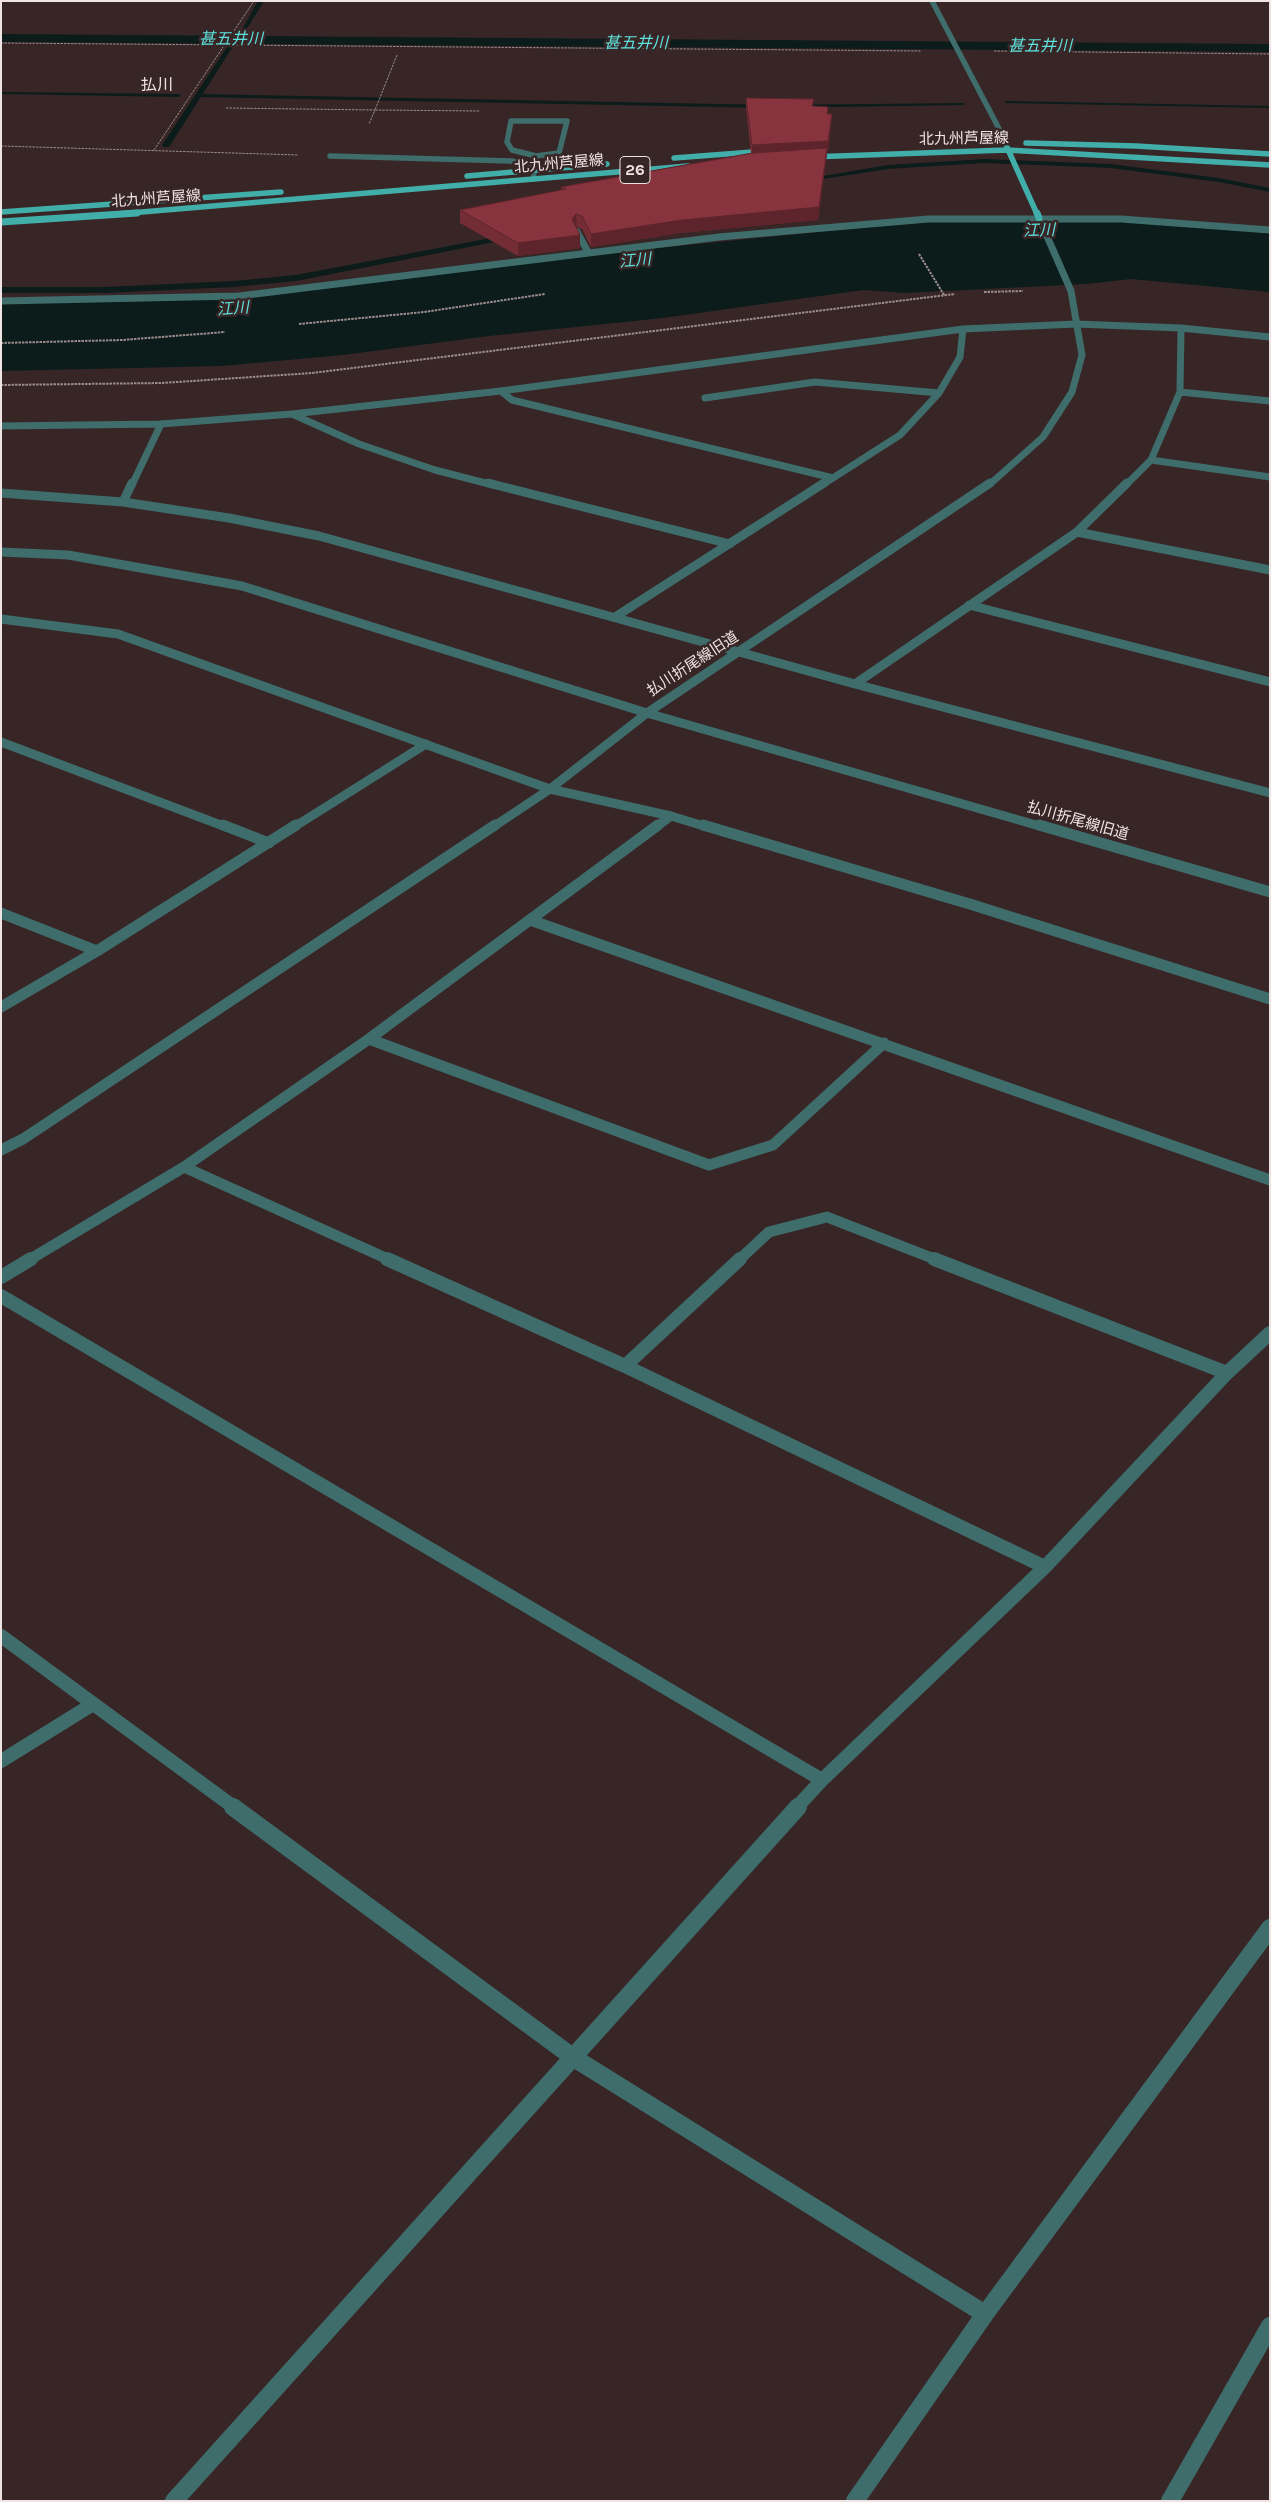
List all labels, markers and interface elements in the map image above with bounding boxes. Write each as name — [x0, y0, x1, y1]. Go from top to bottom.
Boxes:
water label: 甚五井川 — [199, 29, 263, 49]
water label: 甚五井川 — [604, 33, 668, 53]
water label: 甚五井川 — [1008, 36, 1072, 56]
district label: 払川 — [141, 75, 173, 95]
street label: 北九州芦屋線 — [919, 129, 1009, 149]
street label: 北九州芦屋線 — [513, 151, 605, 177]
road number: 26 — [620, 156, 650, 184]
street label: 北九州芦屋線 — [110, 187, 202, 211]
water label: 江川 — [1023, 221, 1055, 241]
water label: 江川 — [618, 250, 652, 272]
water label: 江川 — [216, 298, 250, 320]
street label: 払川折尾線旧道 — [644, 628, 742, 700]
street label: 払川折尾線旧道 — [1025, 798, 1131, 844]

